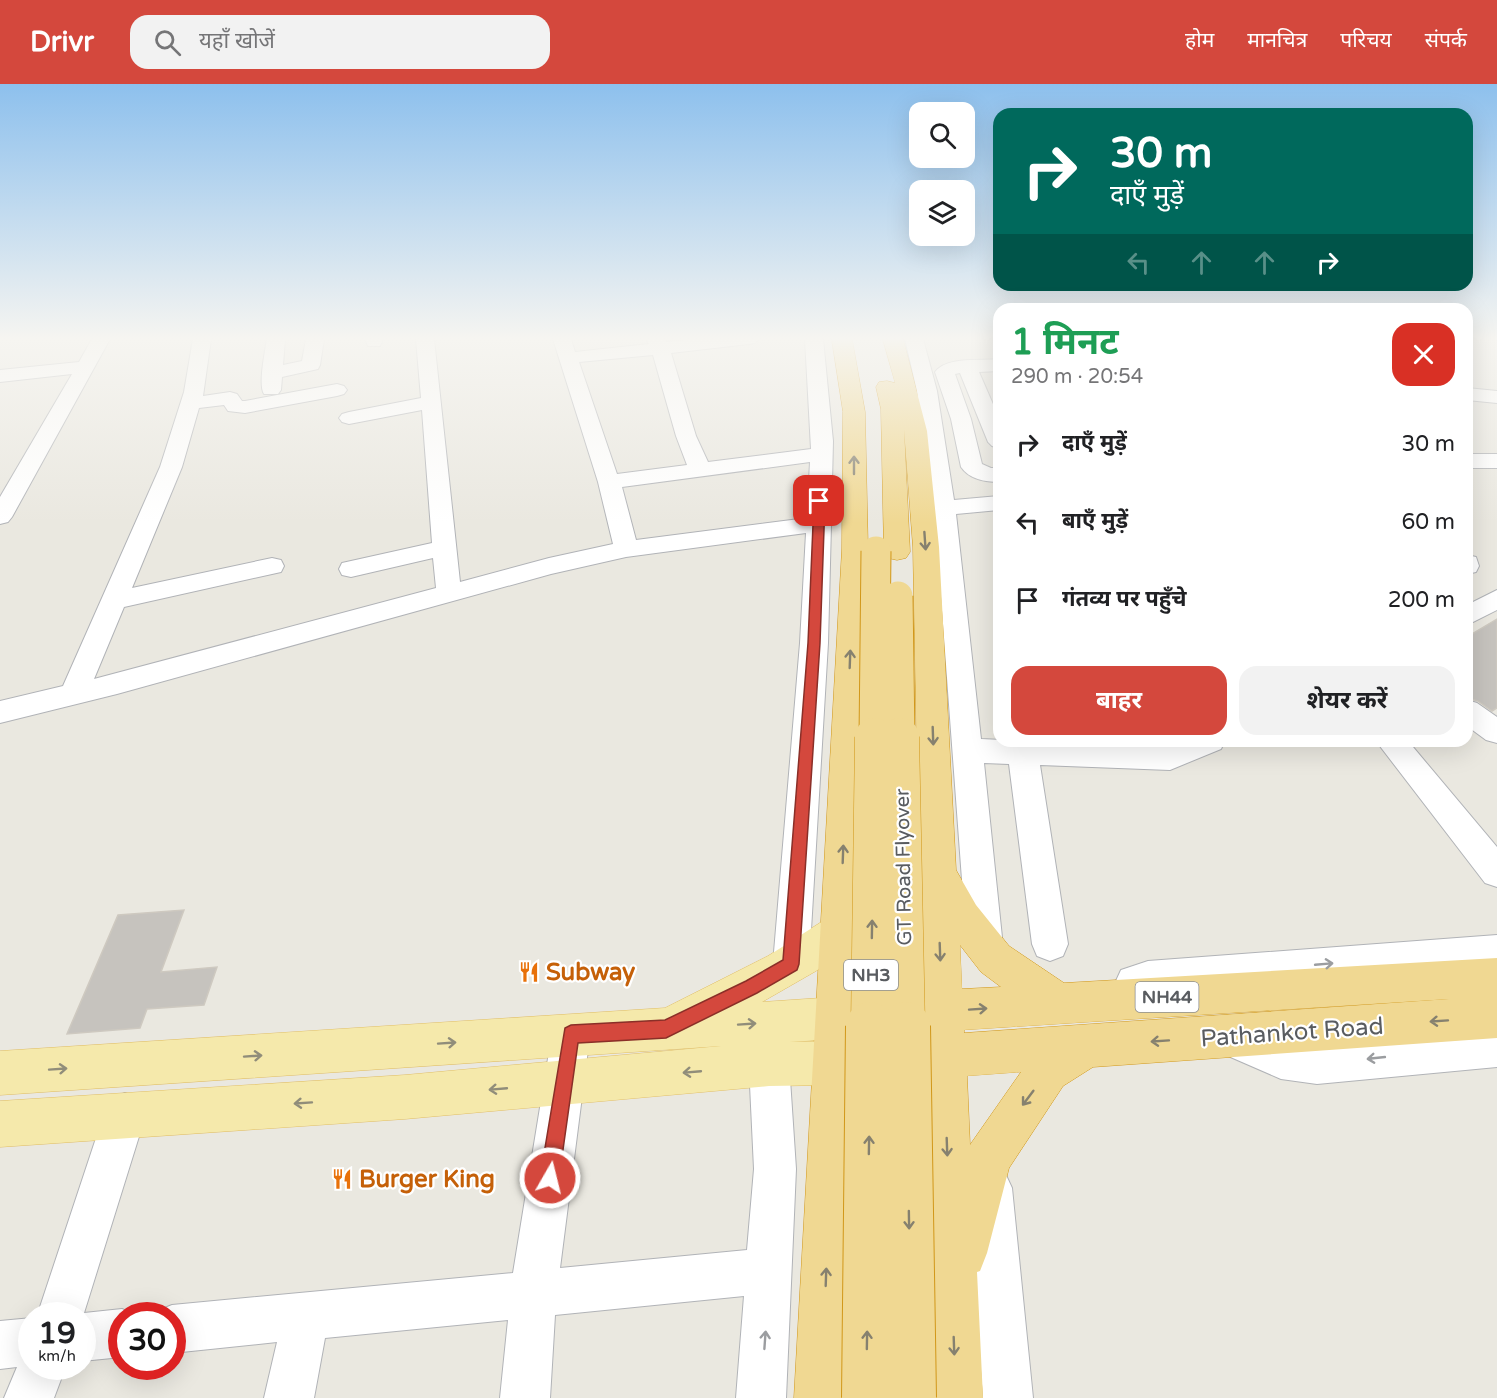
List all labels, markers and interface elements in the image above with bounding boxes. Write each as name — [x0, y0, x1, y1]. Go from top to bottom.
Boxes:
search box — [130, 15, 550, 69]
text: Drivr — [30, 25, 94, 59]
icon: search — [151, 26, 184, 59]
text: यहाँ खोजें — [199, 28, 275, 54]
text: होम — [1185, 28, 1214, 53]
text: मानचित्र — [1247, 28, 1307, 53]
text: परिचय — [1340, 28, 1392, 53]
text: संपर्क — [1425, 28, 1467, 53]
map controls — [909, 102, 975, 246]
button: search — [909, 102, 975, 168]
text: 30 m — [1110, 128, 1212, 179]
icon: right — [1011, 132, 1089, 210]
text: दाएँ मुड़ें — [1110, 179, 1184, 212]
button: layers — [909, 180, 975, 246]
icon: left — [1122, 246, 1155, 279]
icon: ahead — [1185, 246, 1218, 279]
icon: ahead — [1248, 246, 1281, 279]
icon: right — [1311, 246, 1344, 279]
text: 1 मिनट — [1011, 321, 1119, 364]
button: close — [1392, 323, 1455, 386]
text: 290 m · 20:54 — [1011, 365, 1143, 389]
icon: right — [1011, 428, 1044, 461]
text: दाएँ मुड़ें — [1062, 430, 1127, 456]
text: 30 m — [1401, 431, 1455, 457]
one-way arrow — [849, 455, 860, 475]
pin — [793, 475, 844, 526]
icon: arrive — [802, 484, 835, 517]
icon: left — [1011, 506, 1044, 539]
text: बाएँ मुड़ें — [1062, 508, 1128, 534]
text: 60 m — [1401, 509, 1455, 535]
one-way arrow — [920, 530, 931, 550]
icon: arrive — [1011, 584, 1044, 617]
text: गंतव्य पर पहुँचे — [1062, 586, 1187, 612]
text: 200 m — [1388, 587, 1455, 613]
one-way arrow — [845, 650, 856, 670]
button: बाहर — [1011, 666, 1227, 735]
button: शेयर करें — [1239, 666, 1455, 735]
one-way arrow — [927, 725, 938, 745]
street label: GT Road Flyover — [891, 788, 917, 946]
one-way arrow — [837, 845, 848, 865]
one-way arrow — [866, 919, 878, 939]
one-way arrow — [934, 941, 946, 961]
place label: Subway — [546, 958, 635, 987]
one-way arrow — [1313, 958, 1333, 969]
restaurant icon: Subway — [517, 960, 541, 984]
road number: NH3 — [844, 960, 898, 990]
road number: NH44 — [1136, 982, 1198, 1012]
one-way arrow — [968, 1003, 988, 1014]
street label: Pathankot Road — [1199, 1012, 1385, 1053]
one-way arrow — [1429, 1016, 1449, 1027]
one-way arrow — [736, 1018, 756, 1029]
one-way arrow — [1151, 1035, 1171, 1046]
one-way arrow — [437, 1037, 457, 1048]
one-way arrow — [242, 1051, 262, 1062]
one-way arrow — [1367, 1053, 1386, 1064]
one-way arrow — [48, 1064, 68, 1075]
one-way arrow — [683, 1067, 703, 1078]
one-way arrow — [488, 1084, 508, 1095]
one-way arrow — [1022, 1090, 1035, 1106]
one-way arrow — [294, 1098, 314, 1109]
one-way arrow — [863, 1135, 875, 1155]
one-way arrow — [941, 1136, 953, 1156]
position arrow — [518, 1146, 582, 1210]
place label: Burger King — [359, 1165, 495, 1194]
restaurant icon: Burger King — [330, 1167, 354, 1191]
one-way arrow — [903, 1209, 915, 1229]
one-way arrow — [820, 1267, 831, 1287]
speed limit sign: 30 — [108, 1302, 186, 1380]
text: 19 — [38, 1315, 76, 1352]
one-way arrow — [760, 1330, 771, 1350]
one-way arrow — [861, 1330, 873, 1350]
one-way arrow — [948, 1335, 960, 1355]
text: km/h — [38, 1347, 76, 1365]

